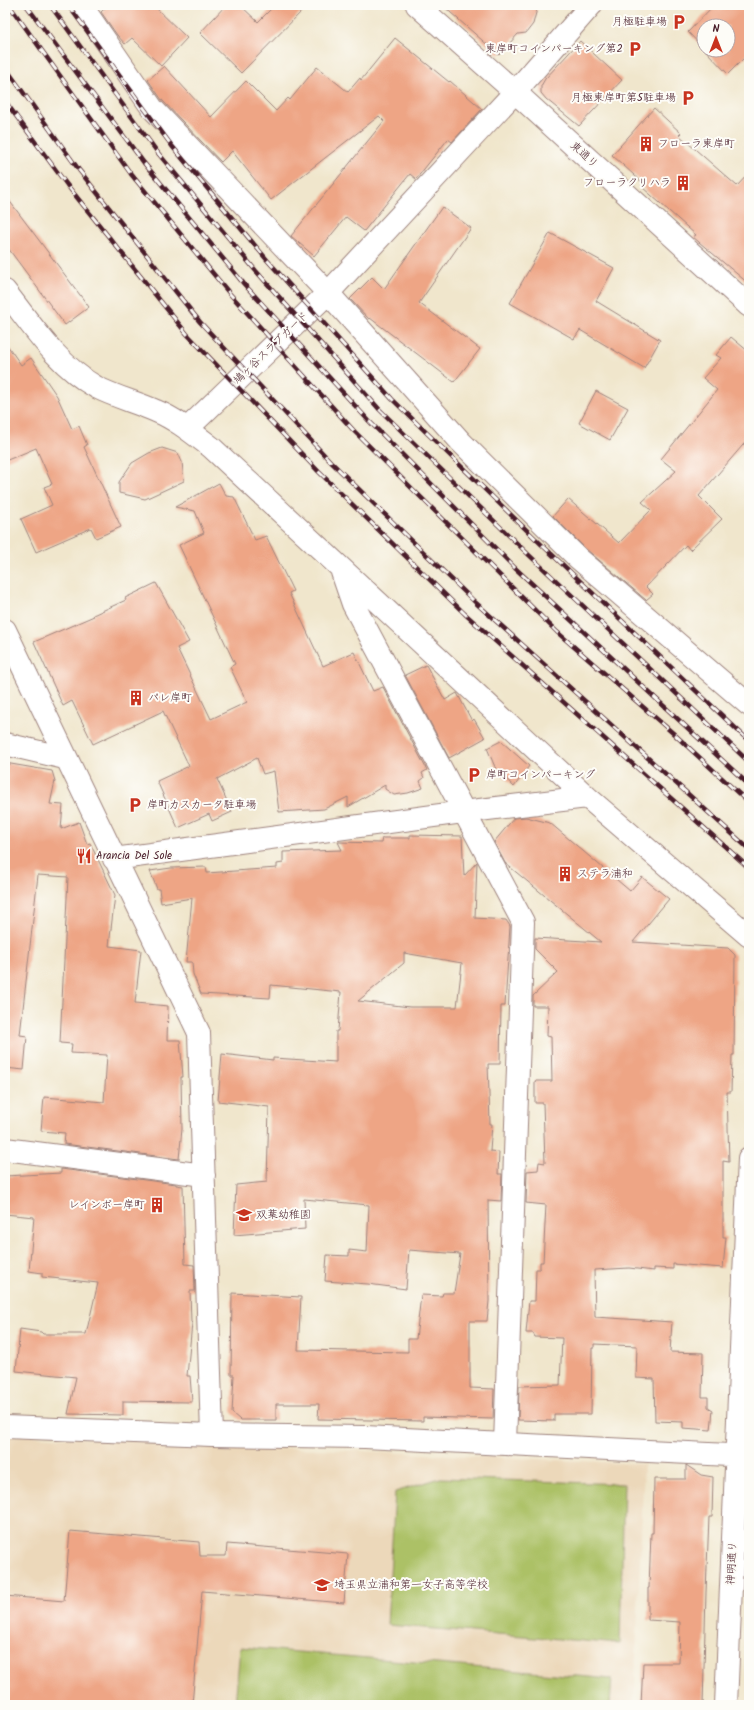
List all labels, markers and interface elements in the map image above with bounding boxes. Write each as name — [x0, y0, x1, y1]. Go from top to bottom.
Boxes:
place label: 月極駐車場 — [612, 13, 667, 31]
parking icon: 月極駐車場 — [670, 13, 688, 31]
north arrow — [696, 18, 736, 58]
text: N — [713, 20, 720, 38]
place label: 東岸町コインパーキング第2 — [485, 40, 623, 58]
parking icon: 東岸町コインパーキング第2 — [626, 40, 644, 58]
place label: 月極東岸町第5駐車場 — [571, 89, 676, 107]
parking icon: 月極東岸町第5駐車場 — [679, 89, 697, 107]
building icon: フローラ東岸町 — [637, 135, 655, 153]
place label: フローラ東岸町 — [658, 135, 735, 153]
street label: 東通り — [566, 137, 602, 173]
place label: フローラクリハラ — [583, 174, 671, 192]
building icon: フローラクリハラ — [674, 174, 692, 192]
street label: 鳩ヶ谷スラブガード — [229, 307, 313, 389]
building icon: パレ岸町 — [127, 689, 145, 707]
place label: パレ岸町 — [148, 689, 192, 707]
parking icon: 岸町コインパーキング — [465, 766, 483, 784]
place label: 岸町コインパーキング — [486, 766, 596, 784]
parking icon: 岸町カスカータ駐車場 — [126, 796, 144, 814]
place label: 岸町カスカータ駐車場 — [147, 796, 257, 814]
restaurant icon: Arancia Del Sole — [75, 847, 93, 865]
place label: Arancia Del Sole — [96, 847, 172, 865]
building icon: ステラ浦和 — [556, 865, 574, 883]
place label: ステラ浦和 — [577, 865, 633, 883]
place label: レインボー岸町 — [68, 1196, 145, 1214]
building icon: レインボー岸町 — [148, 1196, 166, 1214]
school or university icon: 双葉幼稚園 — [235, 1206, 253, 1224]
place label: 双葉幼稚園 — [256, 1206, 311, 1224]
street label: 神明通り — [722, 1541, 742, 1585]
school or university icon: 埼玉県立浦和第一女子高等学校 — [313, 1576, 331, 1594]
place label: 埼玉県立浦和第一女子高等学校 — [334, 1576, 488, 1594]

